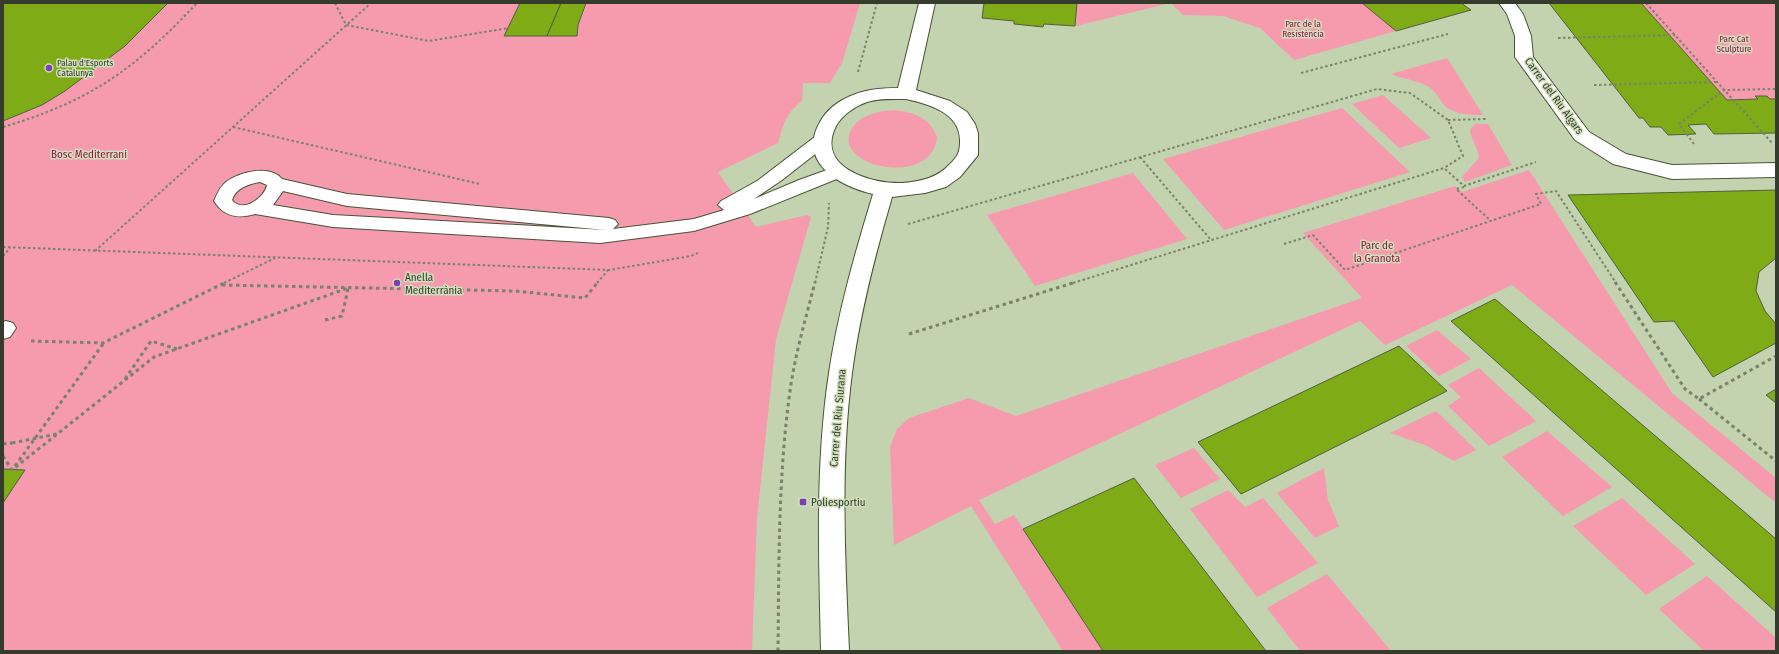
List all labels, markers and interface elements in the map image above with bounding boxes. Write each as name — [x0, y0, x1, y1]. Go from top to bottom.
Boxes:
park label: Parc de la Resistència — [1282, 19, 1324, 39]
park label: Parc Cat Sculpture — [1716, 34, 1752, 54]
street label: Carrer del Riu Algars — [1522, 55, 1586, 137]
place label: Palau d'Esports Catalunya — [57, 58, 113, 78]
marker: Palau d'Esports Catalunya — [44, 63, 54, 73]
park label: Bosc Mediterrani — [51, 148, 127, 161]
park label: Parc de la Granota — [1354, 239, 1400, 265]
place label: Anella Mediterrània — [405, 271, 462, 297]
marker: Anella Mediterrània — [392, 278, 402, 288]
street label: Carrer del Riu Siurana — [827, 369, 849, 467]
place label: Poliesportiu — [811, 496, 866, 509]
marker: Poliesportiu — [798, 497, 808, 507]

